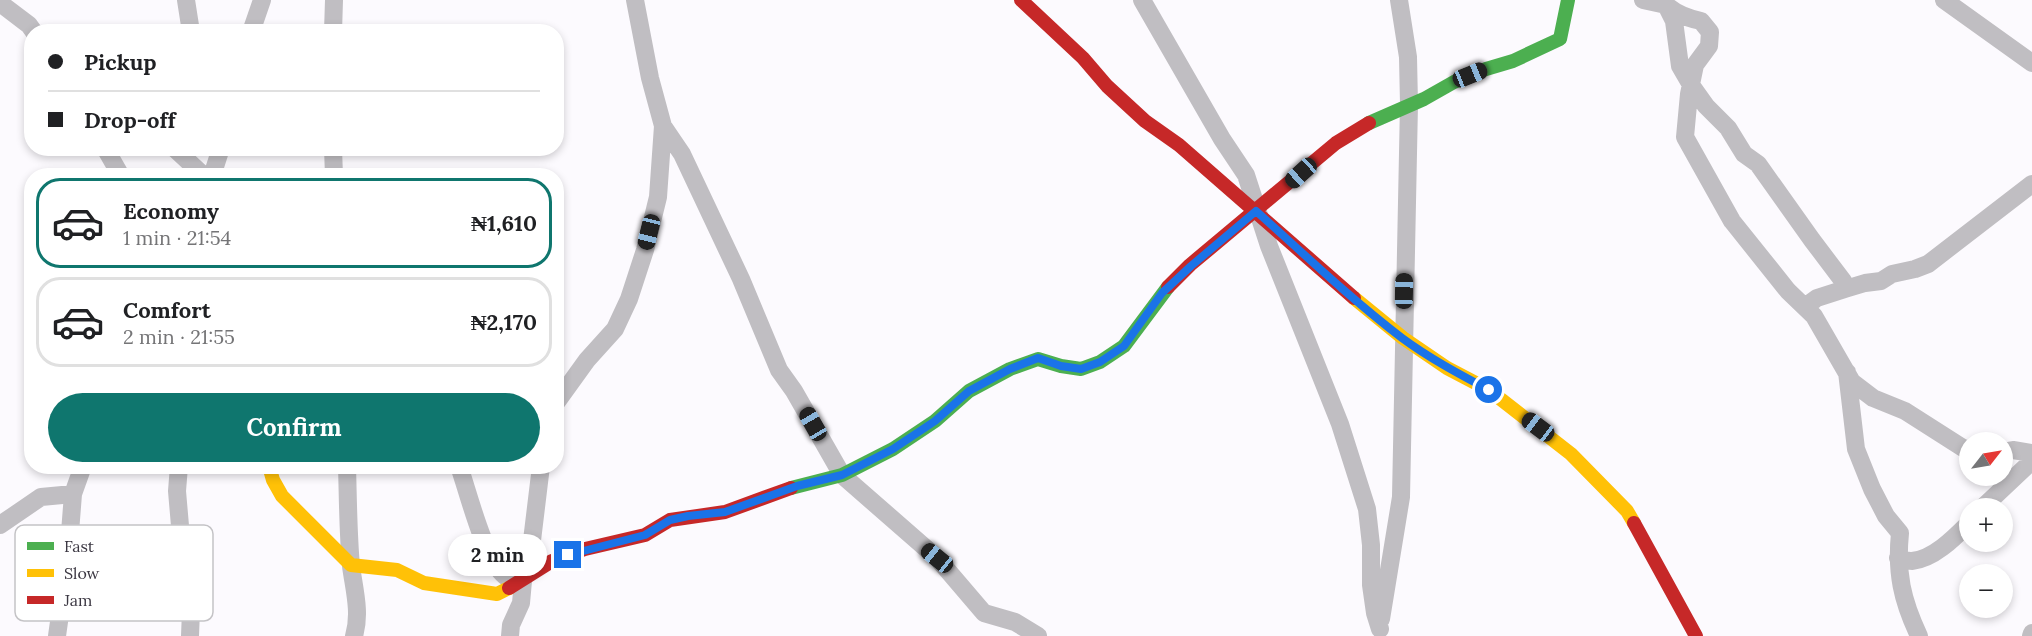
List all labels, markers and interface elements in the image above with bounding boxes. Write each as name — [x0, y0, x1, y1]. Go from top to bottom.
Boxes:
text: Pickup — [84, 48, 157, 76]
car — [1450, 60, 1490, 90]
text: Drop-off — [84, 106, 176, 134]
car — [1282, 154, 1320, 192]
icon: car — [51, 196, 105, 250]
text: Economy — [123, 197, 219, 225]
text: ₦1,610 — [471, 209, 537, 237]
car — [636, 212, 662, 252]
text: 1 min · 21:54 — [123, 225, 231, 250]
car — [1395, 273, 1413, 309]
icon: car — [51, 295, 105, 349]
text: Comfort — [123, 296, 211, 324]
text: ₦2,170 — [471, 308, 537, 336]
text: 2 min · 21:55 — [123, 324, 235, 349]
route start — [1475, 376, 1502, 403]
button: Confirm — [48, 393, 540, 462]
car — [796, 404, 830, 444]
car — [1518, 409, 1558, 445]
north arrow — [1959, 432, 2013, 486]
map controls — [1959, 432, 2013, 618]
button: + — [1959, 498, 2013, 552]
legend — [15, 525, 213, 621]
callout: 2 min — [448, 534, 547, 576]
text: Fast — [64, 536, 95, 556]
car — [917, 540, 957, 576]
route end — [554, 541, 581, 568]
text: 2 min — [471, 542, 524, 567]
text: Slow — [64, 563, 100, 583]
button: − — [1959, 564, 2013, 618]
text: Jam — [63, 590, 92, 610]

